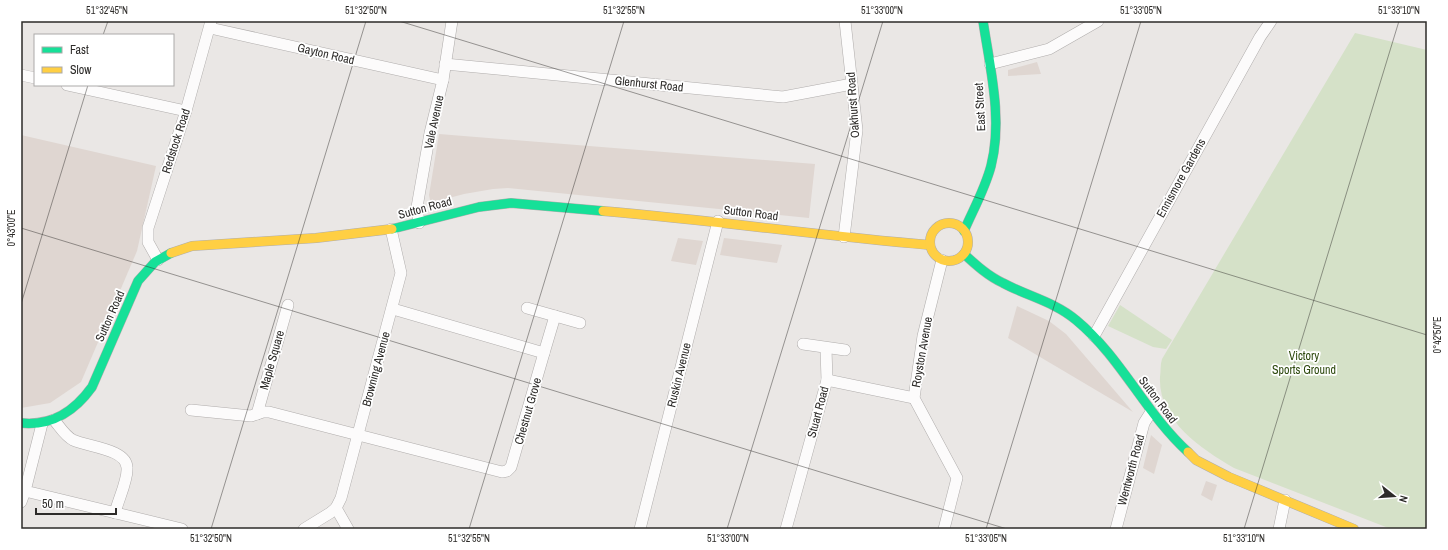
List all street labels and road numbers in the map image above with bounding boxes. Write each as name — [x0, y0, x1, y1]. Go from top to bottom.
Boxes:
street label: Gayton Road — [296, 40, 356, 68]
street label: Oakhurst Road — [843, 71, 863, 139]
street label: Glenhurst Road — [614, 72, 684, 96]
street label: East Street — [971, 82, 989, 132]
street label: Vale Avenue — [421, 94, 447, 150]
street label: Redstock Road — [158, 107, 194, 175]
street label: Ennismore Gardens — [1153, 136, 1209, 220]
street label: Sutton Road — [397, 193, 453, 223]
street label: Sutton Road — [723, 202, 779, 224]
street label: Sutton Road — [92, 288, 128, 344]
street label: Royston Avenue — [908, 315, 936, 389]
street label: Maple Square — [256, 328, 288, 392]
street label: Browning Avenue — [358, 330, 394, 408]
street label: Ruskin Avenue — [663, 341, 695, 409]
street label: Sutton Road — [1135, 373, 1181, 427]
street label: Chestnut Grove — [511, 376, 545, 446]
street label: Stuart Road — [803, 385, 833, 439]
street label: Wentworth Road — [1114, 433, 1148, 507]

